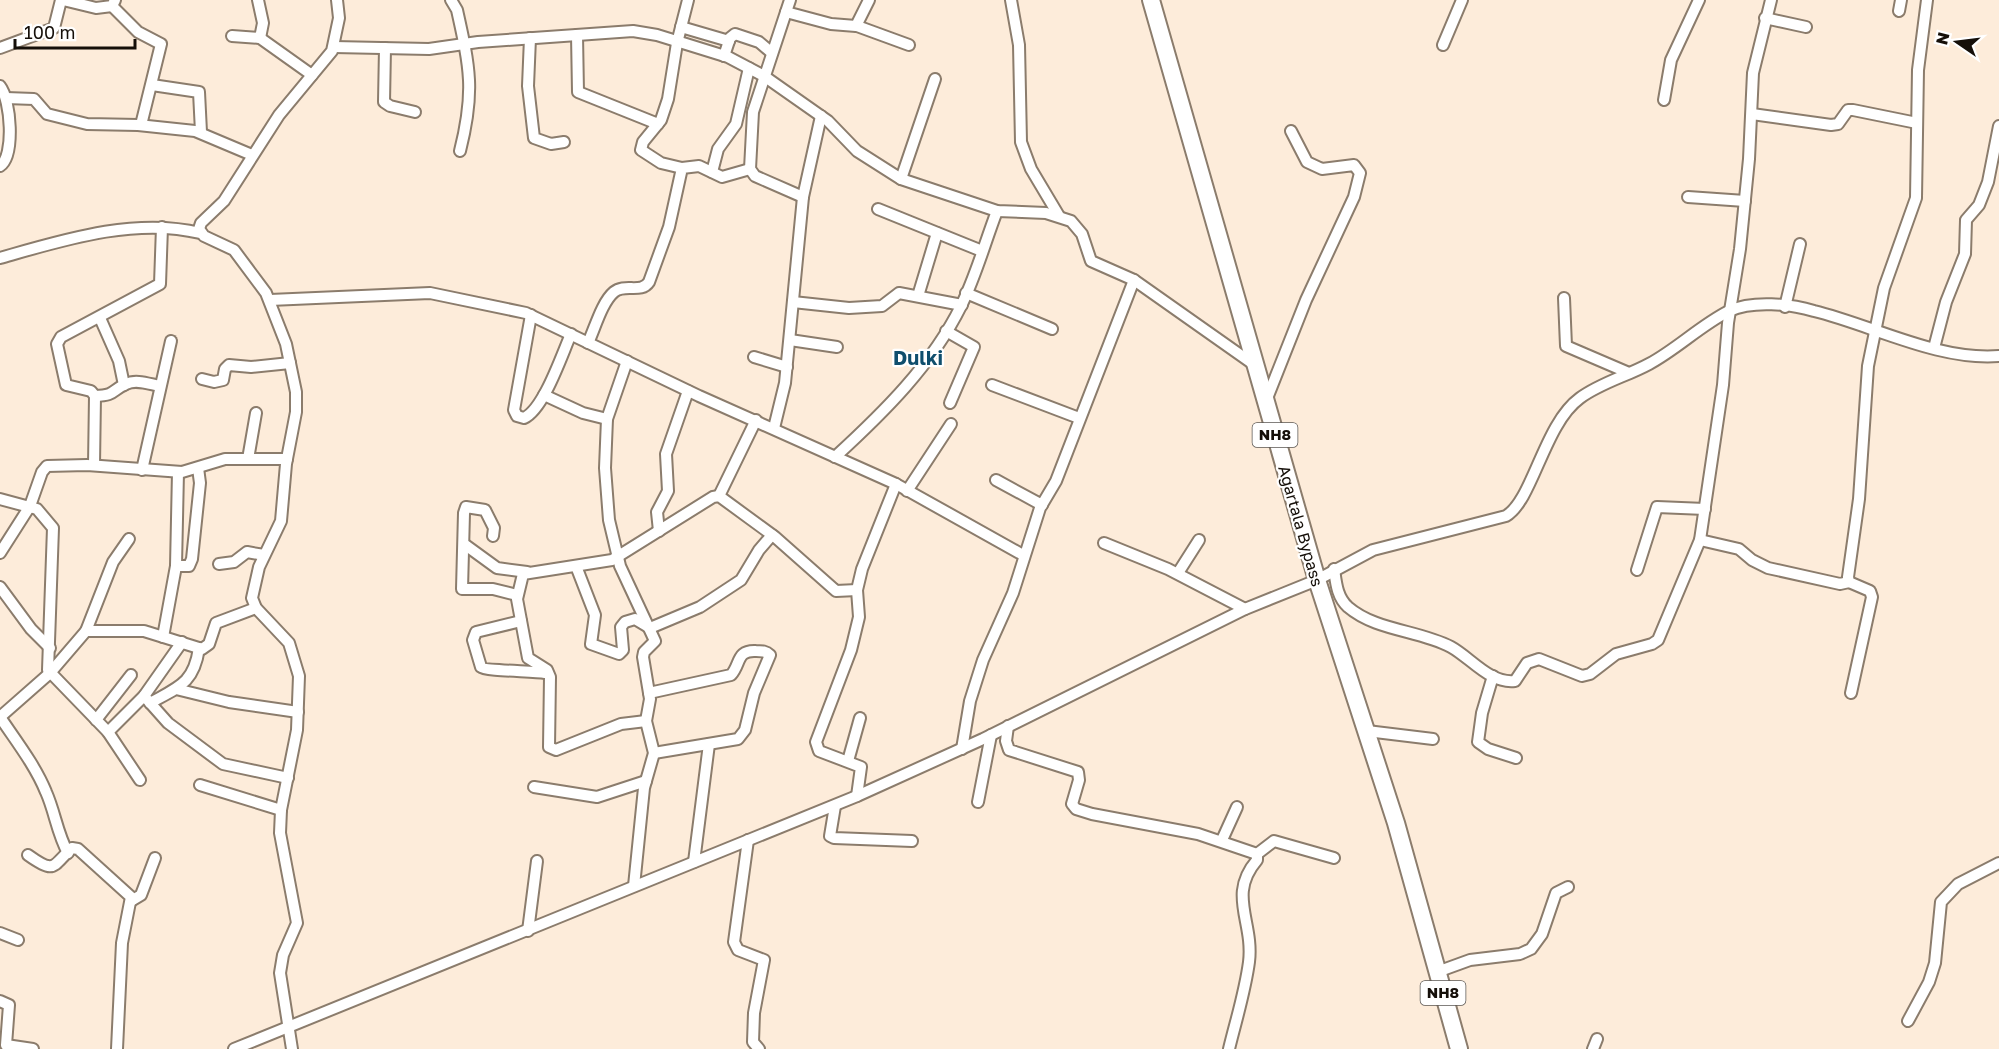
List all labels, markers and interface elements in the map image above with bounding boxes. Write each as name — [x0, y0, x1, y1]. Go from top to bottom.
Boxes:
scale bar — [15, 12, 135, 50]
north arrow — [1927, 12, 1987, 72]
text: 100 m — [24, 21, 75, 43]
text: N — [1931, 30, 1954, 47]
district label: Dulki — [893, 345, 943, 369]
road number: NH8 — [1252, 423, 1298, 447]
street label: Agartala Bypass — [1274, 463, 1328, 589]
road number: NH8 — [1420, 981, 1466, 1005]

